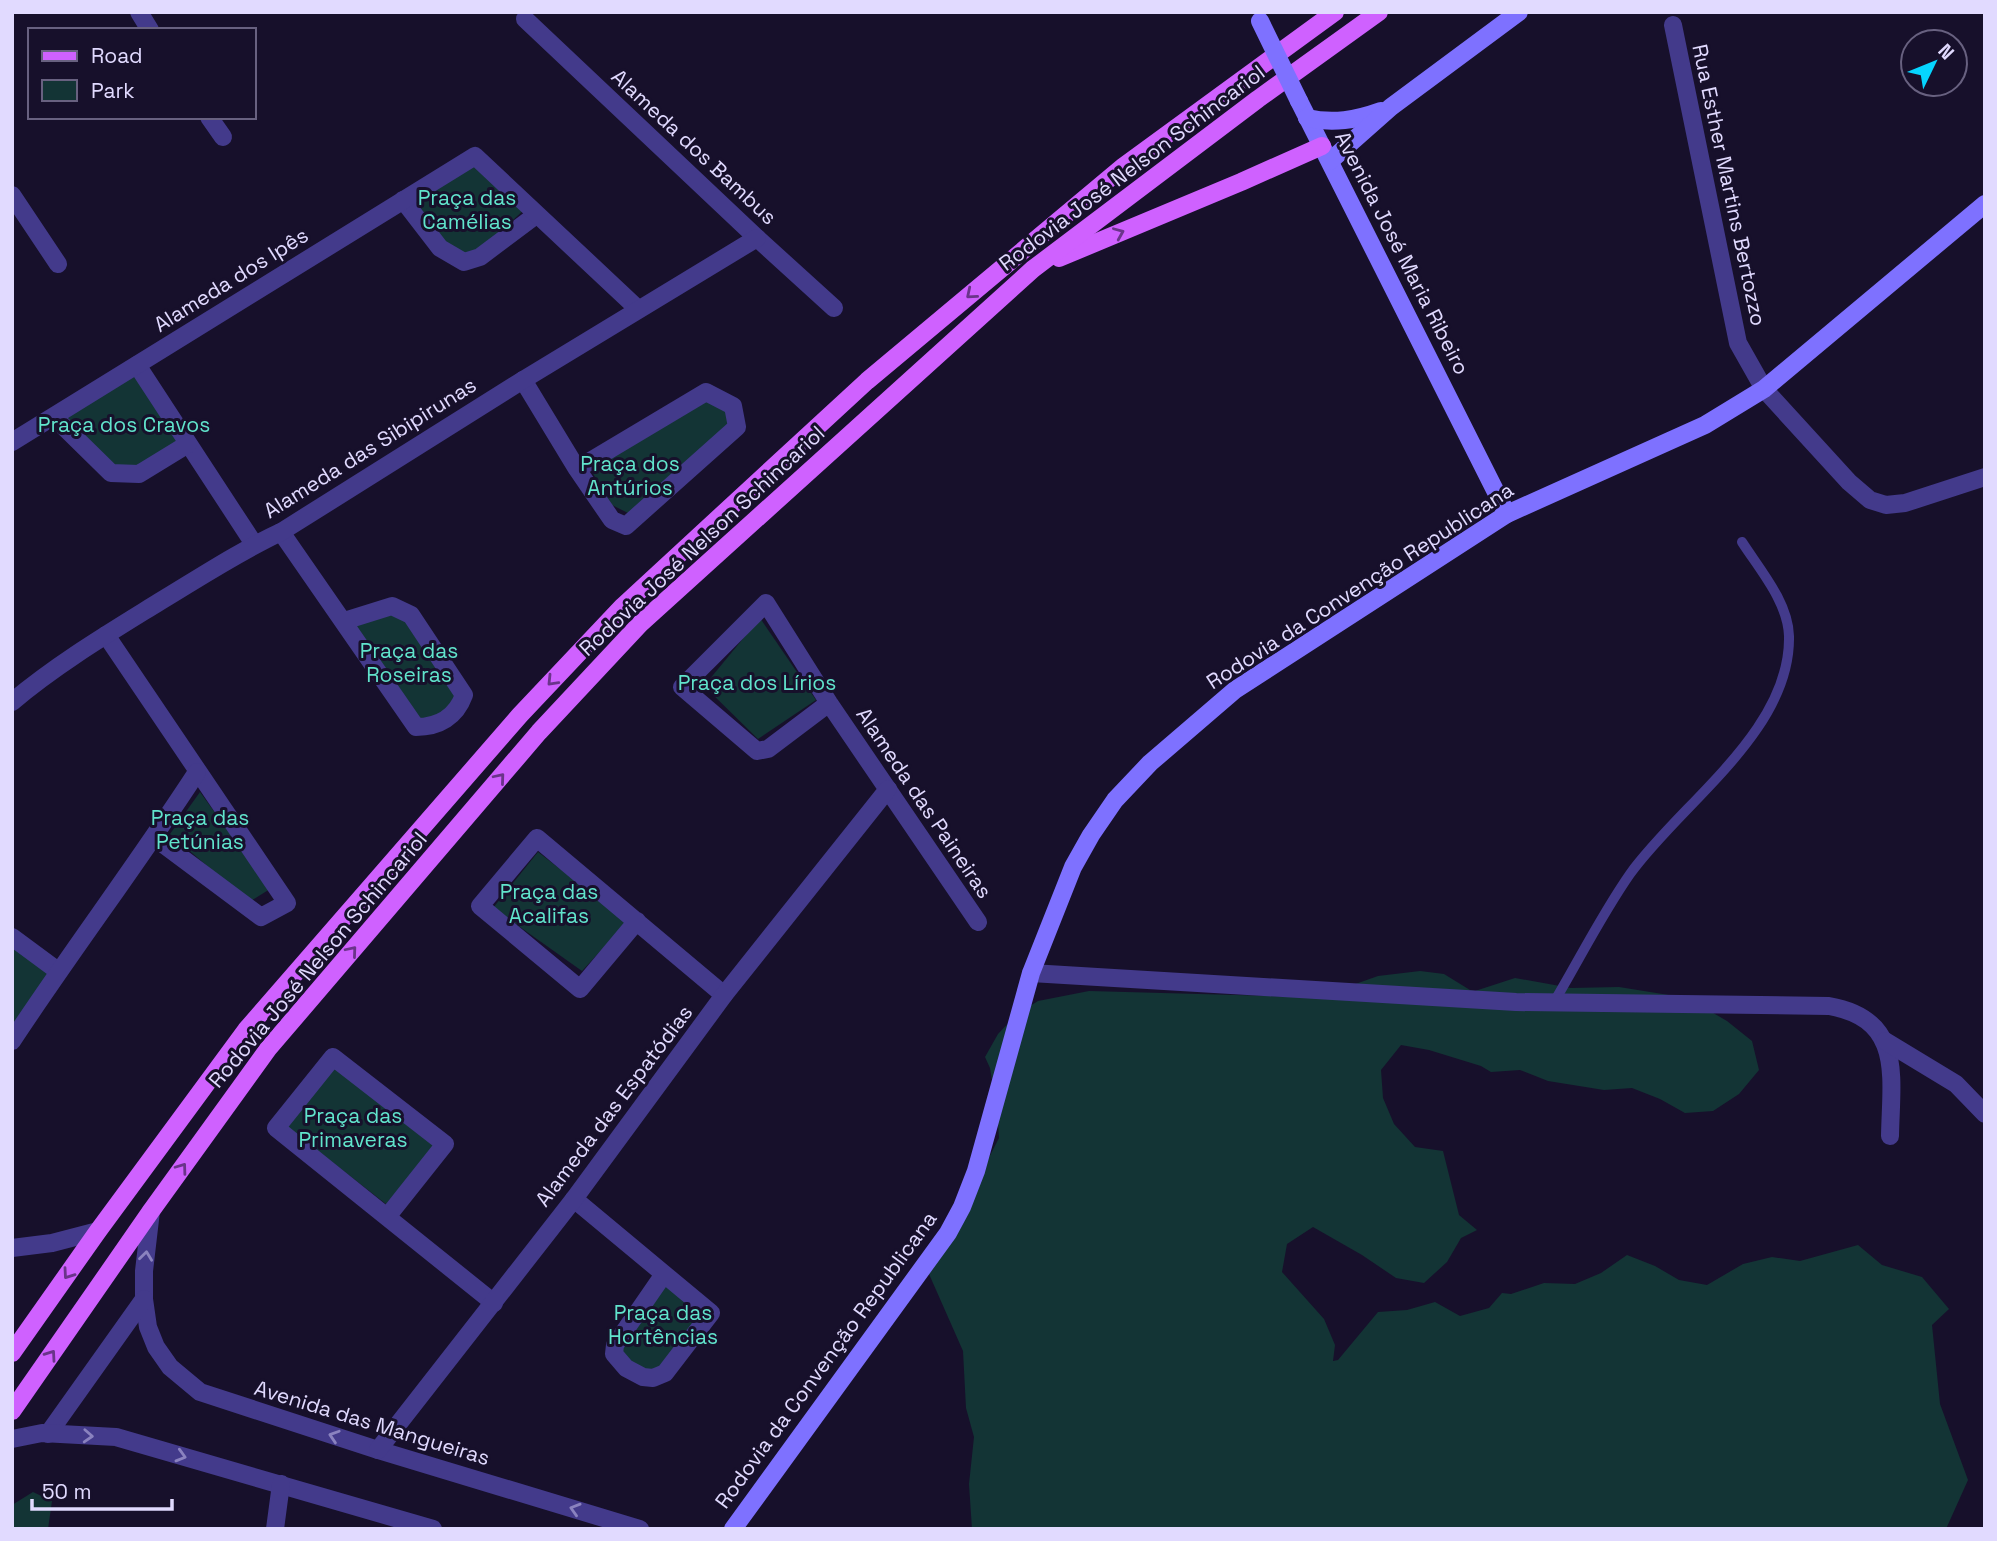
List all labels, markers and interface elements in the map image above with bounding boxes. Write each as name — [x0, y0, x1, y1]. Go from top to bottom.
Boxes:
legend — [28, 28, 256, 119]
north arrow — [1899, 28, 1969, 98]
text: N — [1933, 39, 1960, 65]
text: Road — [91, 42, 143, 69]
street label: Rua Esther Martins Bertozzo — [1686, 42, 1773, 328]
street label: Rodovia José Nelson Schincariol — [993, 59, 1270, 276]
street label: Alameda dos Bambus — [606, 63, 783, 230]
text: Park — [91, 77, 135, 104]
street label: Avenida José Maria Ribeiro — [1329, 126, 1476, 379]
park label: Praça das Camélias — [418, 184, 516, 235]
street label: Alameda dos Ipês — [149, 221, 313, 338]
one-way arrow — [1112, 227, 1124, 241]
one-way arrow — [966, 286, 979, 298]
street label: Alameda das Sibipirunas — [258, 371, 481, 524]
park label: Praça dos Cravos — [38, 411, 210, 438]
street label: Rodovia José Nelson Schincariol — [573, 420, 830, 662]
park label: Praça dos Antúrios — [580, 450, 680, 501]
street label: Rodovia da Convenção Republicana — [1201, 476, 1518, 695]
park label: Praça das Roseiras — [360, 637, 458, 688]
park label: Praça dos Lírios — [678, 669, 836, 696]
one-way arrow — [548, 673, 561, 686]
street label: Alameda das Paineiras — [850, 702, 998, 903]
one-way arrow — [492, 773, 504, 786]
park label: Praça das Petúnias — [151, 804, 249, 855]
street label: Rodovia José Nelson Schincariol — [203, 826, 433, 1093]
park label: Praça das Acalifas — [500, 878, 598, 929]
one-way arrow — [344, 946, 356, 959]
street label: Alameda das Espatódias — [529, 999, 698, 1212]
park label: Praça das Primaveras — [298, 1102, 408, 1153]
one-way arrow — [173, 1163, 186, 1176]
street label: Rodovia da Convenção Republicana — [709, 1206, 943, 1514]
one-way arrow — [138, 1250, 153, 1262]
one-way arrow — [64, 1266, 76, 1279]
park label: Praça das Hortências — [608, 1299, 718, 1350]
one-way arrow — [43, 1350, 55, 1363]
street label: Avenida das Mangueiras — [251, 1374, 493, 1471]
one-way arrow — [83, 1428, 94, 1443]
one-way arrow — [328, 1430, 340, 1444]
one-way arrow — [175, 1447, 187, 1462]
scale bar — [32, 1468, 172, 1512]
text: 50 m — [42, 1478, 92, 1505]
one-way arrow — [569, 1503, 581, 1518]

